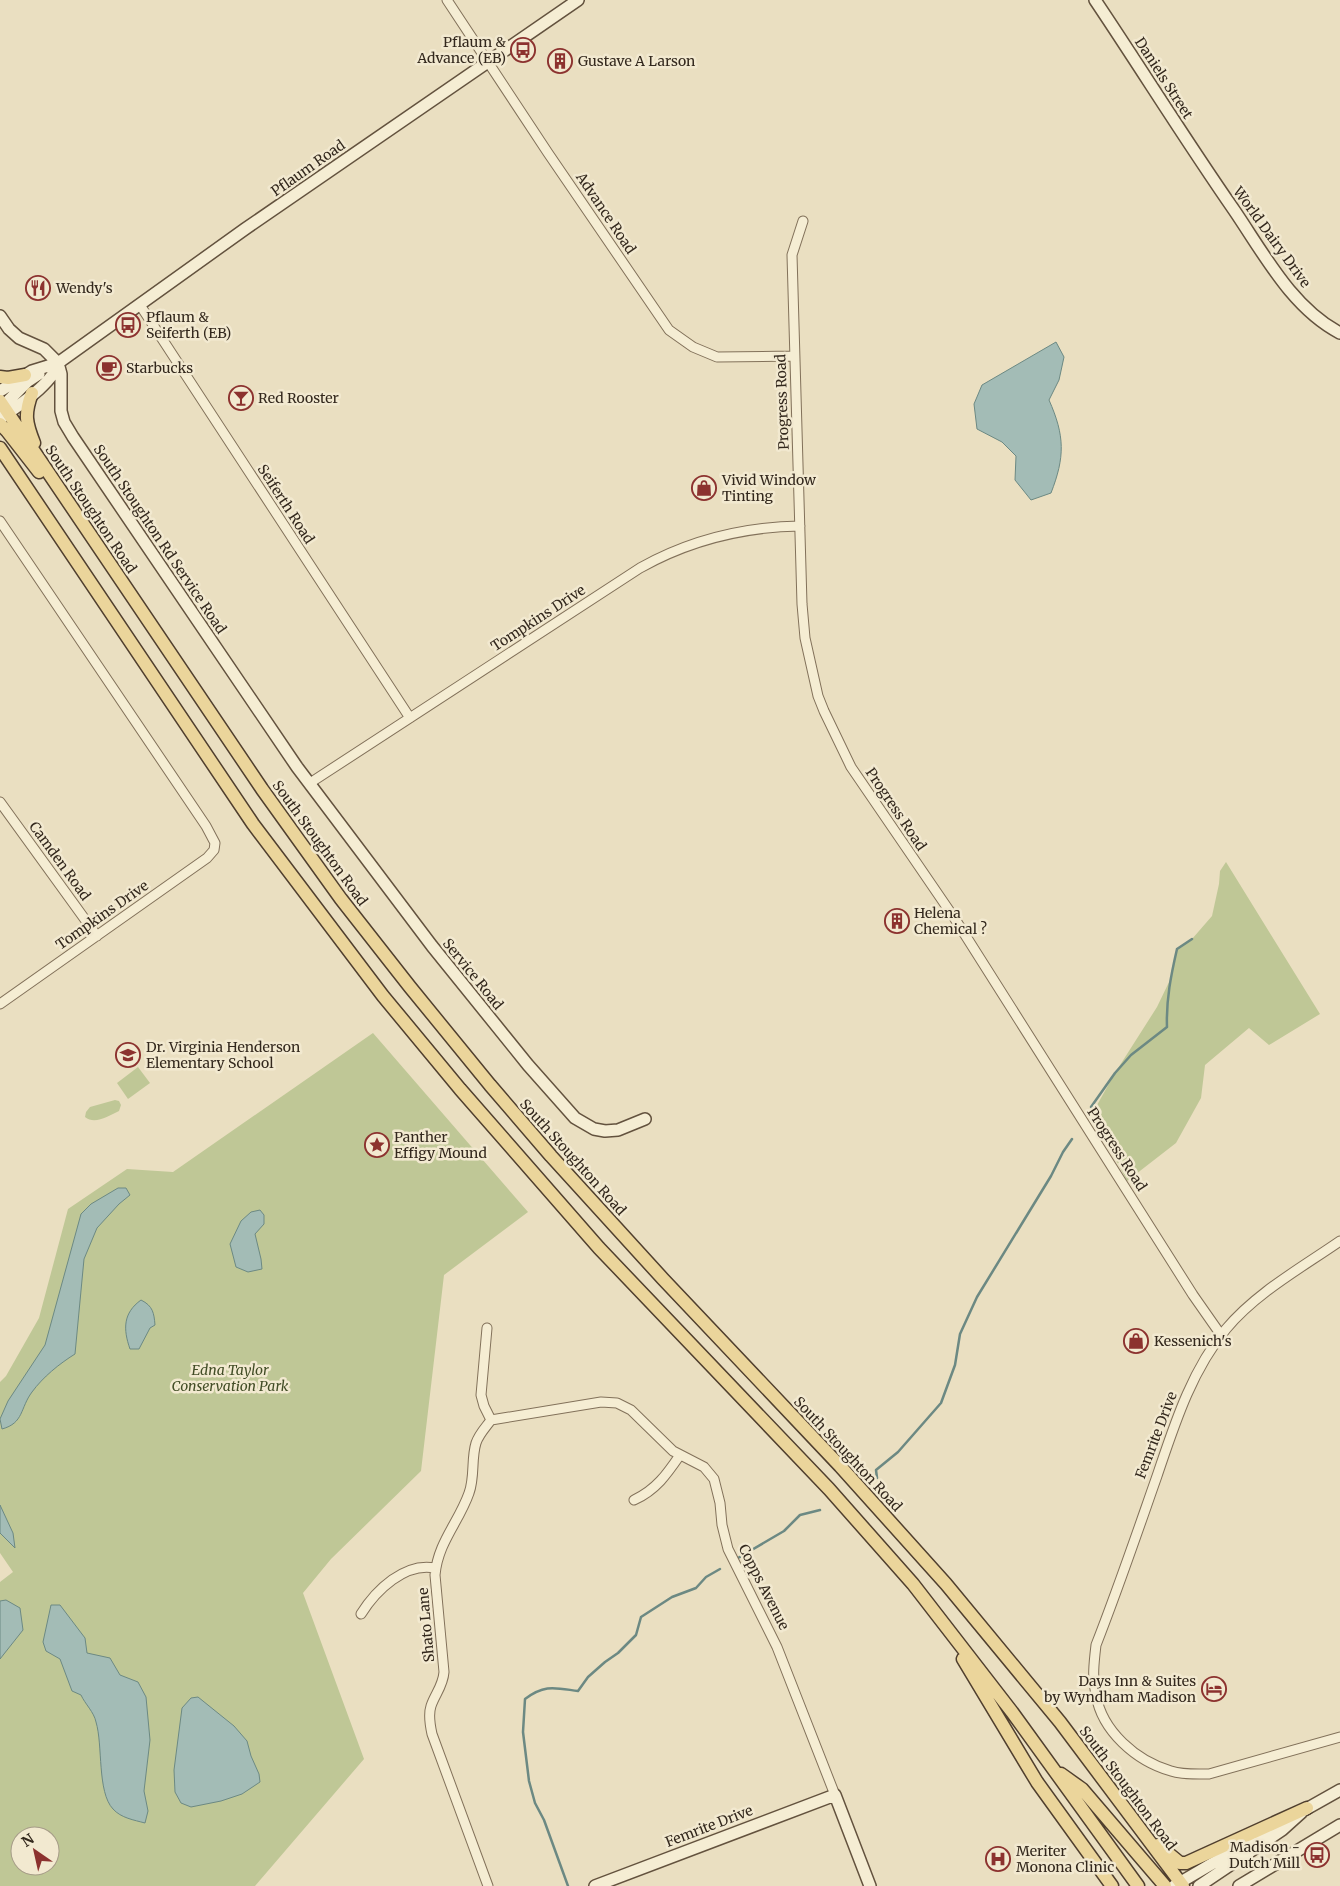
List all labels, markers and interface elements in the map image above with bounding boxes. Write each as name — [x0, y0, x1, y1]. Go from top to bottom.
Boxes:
place label: Pflaum & Advance (EB) — [416, 33, 506, 67]
street label: Daniels Street — [1131, 34, 1197, 123]
bus stop icon: Pflaum & Advance (EB) — [510, 37, 536, 63]
building icon: Gustave A Larson — [547, 48, 573, 74]
place label: Gustave A Larson — [578, 52, 695, 70]
street label: Pflaum Road — [268, 136, 349, 200]
street label: Advance Road — [572, 168, 640, 258]
street label: World Dairy Drive — [1229, 182, 1315, 291]
restaurant icon: Wendy's — [25, 275, 51, 301]
place label: Wendy's — [55, 279, 113, 297]
place label: Pflaum & Seiferth (EB) — [146, 308, 231, 342]
bus stop icon: Pflaum & Seiferth (EB) — [115, 312, 141, 338]
street label: Progress Road — [771, 353, 793, 450]
cafe icon: Starbucks — [96, 355, 122, 381]
place label: Starbucks — [126, 359, 193, 377]
bar icon: Red Rooster — [228, 385, 254, 411]
place label: Red Rooster — [258, 389, 339, 407]
street label: South Stoughton Rd Service Road — [90, 441, 231, 638]
street label: South Stoughton Road — [41, 442, 141, 577]
street label: Seiferth Road — [254, 461, 319, 548]
place label: Vivid Window Tinting — [721, 471, 816, 505]
shop icon: Vivid Window Tinting — [691, 475, 717, 501]
street label: Tompkins Drive — [487, 581, 589, 655]
street label: Progress Road — [862, 764, 931, 854]
street label: South Stoughton Road — [268, 777, 372, 910]
street label: Camden Road — [25, 818, 95, 904]
street label: Tompkins Drive — [52, 876, 152, 954]
place label: Helena Chemical ? — [914, 904, 987, 938]
building icon: Helena Chemical ? — [884, 908, 910, 934]
street label: Service Road — [439, 935, 508, 1014]
place label: Dr. Virginia Henderson Elementary School — [146, 1038, 300, 1072]
school or university icon: Dr. Virginia Henderson Elementary School — [115, 1042, 141, 1068]
street label: South Stoughton Road — [516, 1095, 630, 1219]
street label: Progress Road — [1083, 1104, 1151, 1195]
place label: Panther Effigy Mound — [394, 1128, 487, 1162]
place icon: Panther Effigy Mound — [364, 1132, 390, 1158]
shop icon: Kessenich's — [1123, 1328, 1149, 1354]
place label: Kessenich's — [1154, 1332, 1232, 1350]
park label: Edna Taylor Conservation Park — [172, 1361, 289, 1395]
street label: Femrite Drive — [1131, 1389, 1181, 1481]
street label: South Stoughton Road — [790, 1393, 906, 1516]
street label: Copps Avenue — [735, 1541, 793, 1633]
street label: Shato Lane — [414, 1587, 438, 1663]
place label: Days Inn & Suites by Wyndham Madison — [1043, 1672, 1196, 1706]
hotel icon: Days Inn & Suites by Wyndham Madison — [1201, 1676, 1227, 1702]
street label: South Stoughton Road — [1075, 1722, 1181, 1854]
street label: Femrite Drive — [663, 1801, 755, 1851]
north arrow — [10, 1826, 60, 1876]
text: N — [18, 1830, 37, 1851]
place label: Madison - Dutch Mill — [1229, 1838, 1301, 1872]
place label: Meriter Monona Clinic — [1016, 1842, 1114, 1876]
bus stop icon: Madison - Dutch Mill — [1304, 1842, 1330, 1868]
hospital icon: Meriter Monona Clinic — [985, 1846, 1011, 1872]

